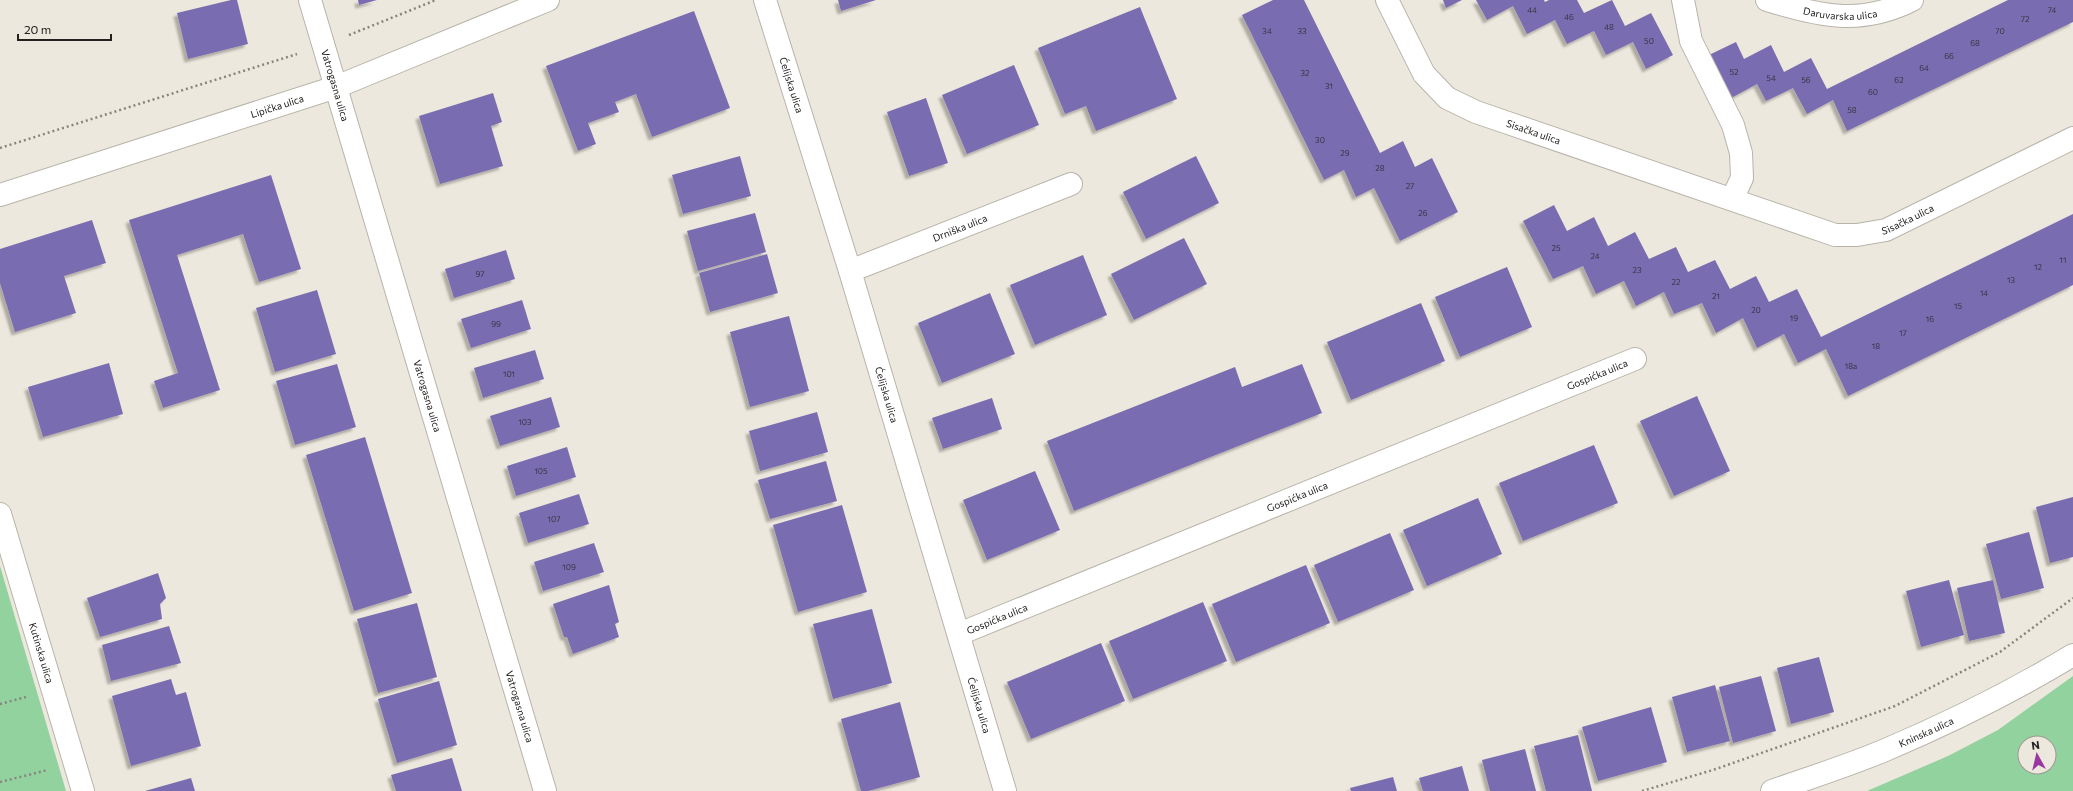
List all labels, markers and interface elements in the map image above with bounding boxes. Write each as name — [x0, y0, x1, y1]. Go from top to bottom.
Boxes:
street label: Daruvarska ulica — [1802, 4, 1878, 22]
house number: 44 — [1527, 5, 1537, 15]
house number: 74 — [2048, 5, 2056, 15]
house number: 46 — [1564, 12, 1574, 22]
house number: 72 — [2021, 14, 2030, 24]
scale bar — [18, 16, 111, 42]
text: 20 m — [24, 22, 51, 36]
house number: 48 — [1604, 22, 1614, 32]
house number: 34 — [1262, 26, 1272, 36]
house number: 33 — [1297, 26, 1307, 36]
house number: 70 — [1995, 26, 2005, 36]
house number: 50 — [1644, 36, 1654, 46]
house number: 68 — [1970, 38, 1980, 48]
street label: Vatrogasna ulica — [319, 48, 352, 123]
house number: 66 — [1944, 51, 1954, 61]
street label: Ćelijska ulica — [777, 56, 806, 114]
house number: 64 — [1919, 63, 1929, 73]
house number: 52 — [1729, 67, 1739, 77]
house number: 32 — [1301, 68, 1310, 78]
house number: 54 — [1766, 73, 1776, 83]
house number: 56 — [1801, 75, 1811, 85]
house number: 62 — [1894, 75, 1904, 85]
house number: 31 — [1325, 81, 1333, 91]
house number: 60 — [1868, 87, 1878, 97]
street label: Lipička ulica — [249, 92, 305, 120]
house number: 58 — [1847, 105, 1857, 115]
street label: Sisačka ulica — [1505, 117, 1562, 147]
house number: 30 — [1315, 135, 1325, 145]
house number: 29 — [1340, 148, 1350, 158]
house number: 28 — [1375, 163, 1385, 173]
house number: 27 — [1406, 181, 1414, 191]
street label: Sisačka ulica — [1881, 202, 1936, 237]
house number: 26 — [1418, 208, 1428, 218]
street label: Drniška ulica — [931, 212, 989, 244]
house number: 25 — [1551, 243, 1561, 253]
house number: 24 — [1590, 251, 1600, 261]
house number: 11 — [2060, 255, 2066, 265]
house number: 12 — [2034, 262, 2042, 272]
house number: 23 — [1633, 265, 1642, 275]
house number: 97 — [475, 269, 485, 279]
house number: 13 — [2007, 275, 2015, 285]
house number: 22 — [1672, 277, 1681, 287]
house number: 14 — [1980, 288, 1988, 298]
house number: 21 — [1712, 291, 1720, 301]
house number: 15 — [1954, 301, 1962, 311]
house number: 20 — [1751, 305, 1761, 315]
house number: 19 — [1790, 313, 1798, 323]
house number: 16 — [1926, 314, 1934, 324]
house number: 99 — [491, 319, 501, 329]
house number: 17 — [1899, 328, 1907, 338]
house number: 18 — [1872, 341, 1880, 351]
street label: Gospićka ulica — [1565, 357, 1629, 392]
street label: Vatrogasna ulica — [411, 359, 444, 433]
house number: 18a — [1845, 361, 1857, 371]
street label: Ćelijska ulica — [873, 365, 901, 424]
house number: 101 — [503, 369, 515, 379]
house number: 103 — [518, 417, 532, 427]
house number: 105 — [534, 466, 548, 476]
street label: Gospićka ulica — [1265, 479, 1329, 514]
house number: 107 — [548, 514, 560, 524]
house number: 109 — [562, 562, 576, 572]
street label: Gospićka ulica — [965, 601, 1029, 636]
street label: Kutinska ulica — [27, 621, 56, 685]
street label: Vatrogasna ulica — [504, 669, 536, 744]
street label: Ćelijska ulica — [965, 676, 993, 735]
street label: Kninska ulica — [1897, 714, 1955, 750]
north arrow — [2017, 735, 2057, 775]
text: N — [2031, 738, 2041, 752]

